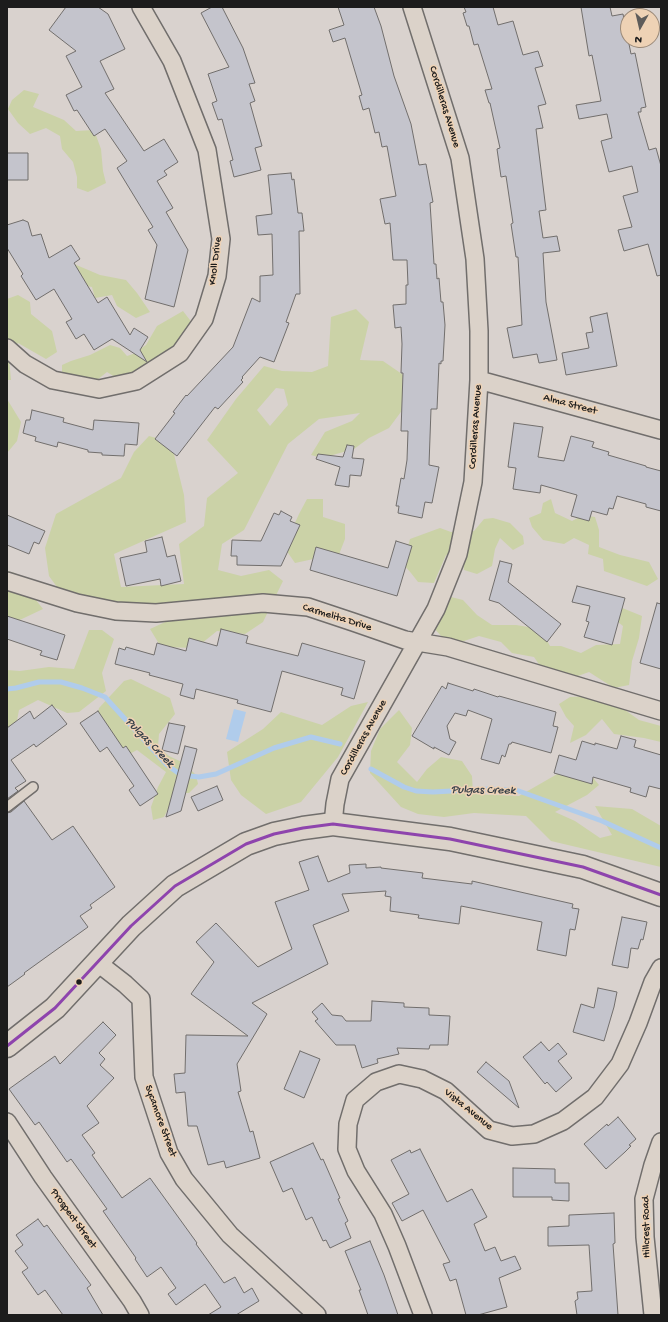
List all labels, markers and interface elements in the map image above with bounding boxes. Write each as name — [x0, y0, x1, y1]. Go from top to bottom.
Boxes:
north arrow — [620, 8, 660, 48]
text: N — [634, 32, 643, 45]
street label: Cordilleras Avenue — [425, 65, 463, 149]
street label: Knoll Drive — [206, 236, 226, 286]
street label: Cordilleras Avenue — [466, 384, 486, 470]
street label: Alma Street — [542, 392, 598, 418]
street label: Carmelita Drive — [301, 601, 373, 635]
street label: Cordilleras Avenue — [338, 698, 390, 778]
water label: Pulgas Creek — [122, 715, 176, 771]
water label: Pulgas Creek — [451, 783, 515, 799]
unlabelled marker — [74, 977, 84, 987]
street label: Sycamore Street — [141, 1083, 179, 1159]
street label: Vista Avenue — [441, 1086, 495, 1134]
street label: Prospect Street — [47, 1186, 99, 1252]
street label: Hillcrest Road — [640, 1196, 654, 1258]

